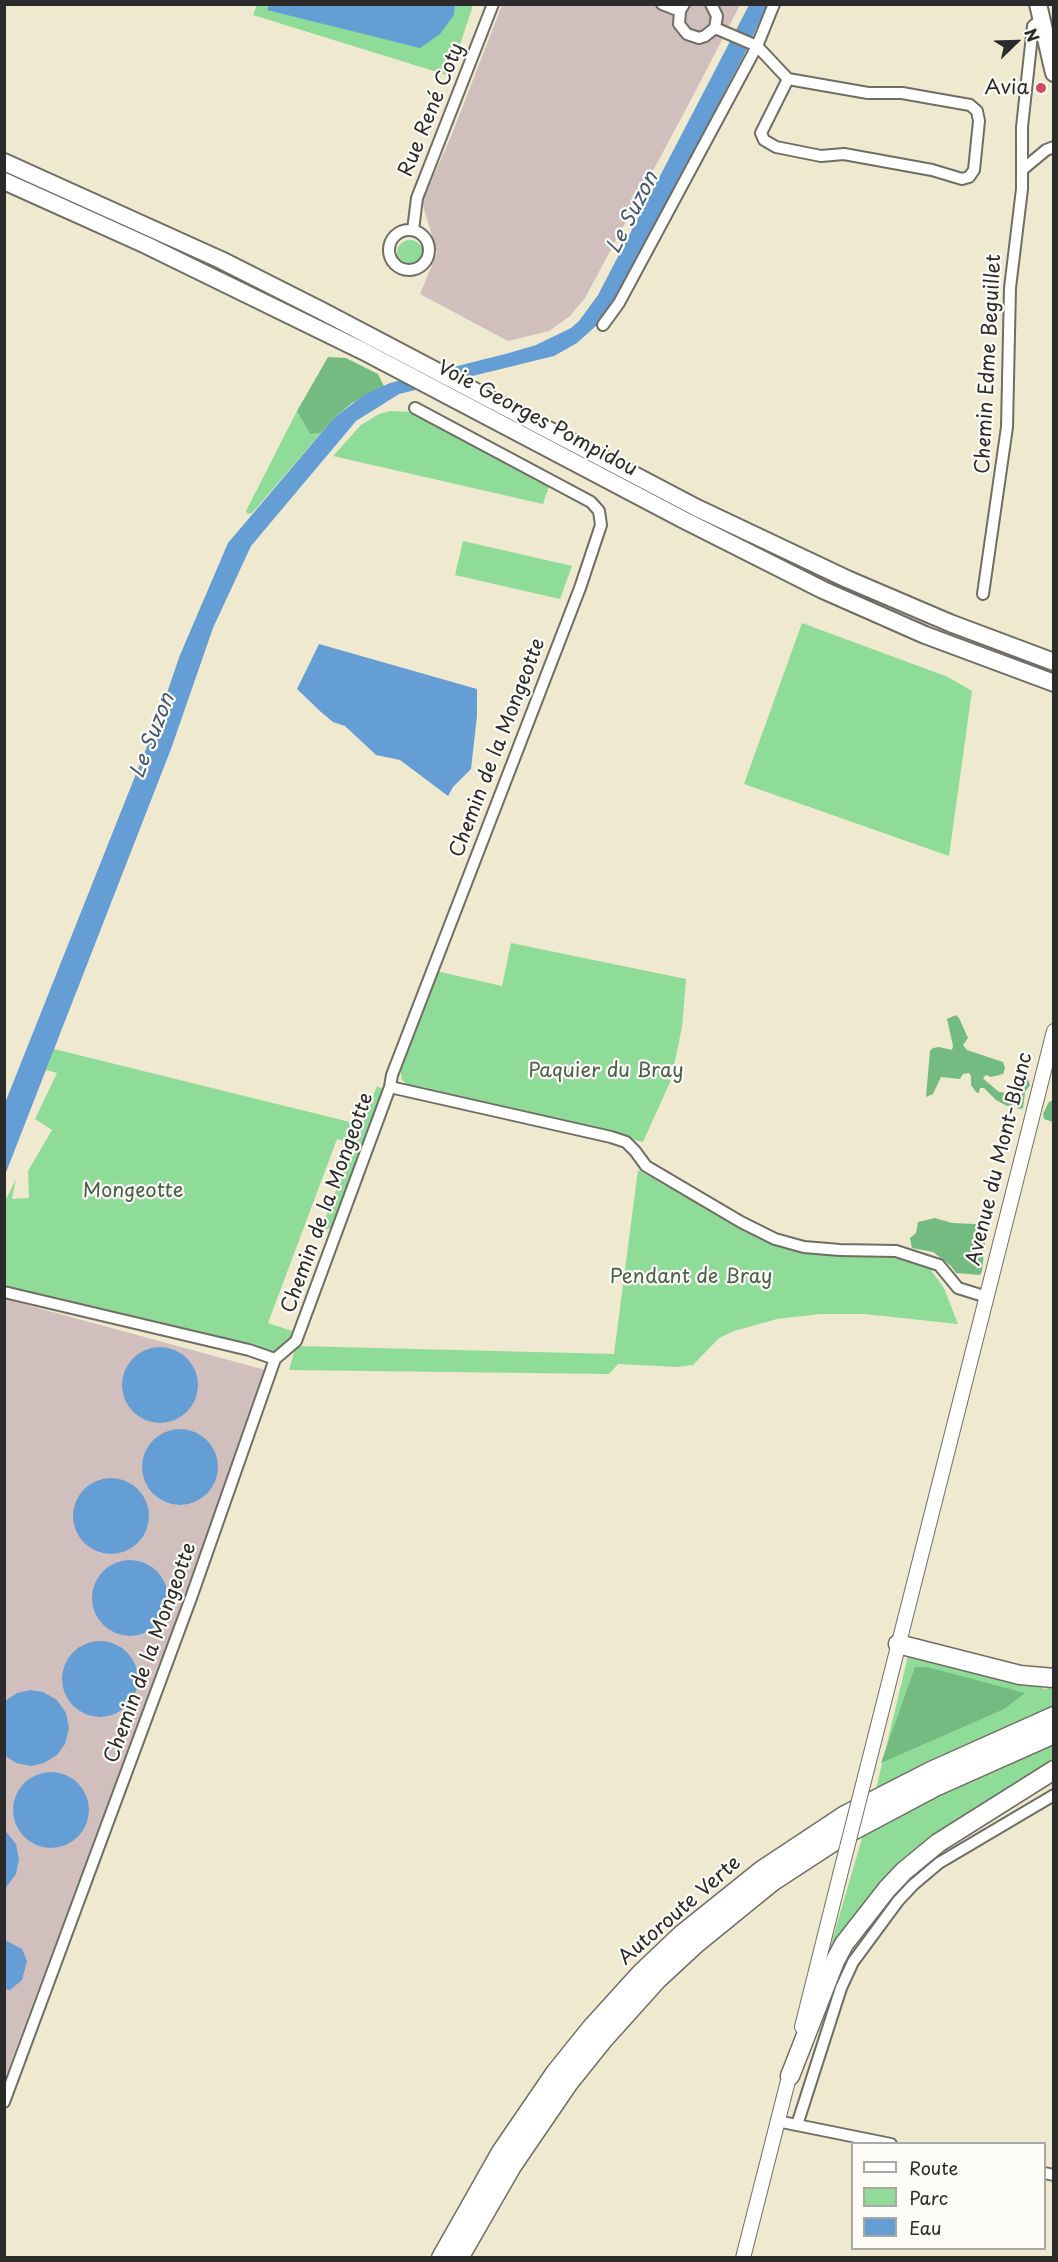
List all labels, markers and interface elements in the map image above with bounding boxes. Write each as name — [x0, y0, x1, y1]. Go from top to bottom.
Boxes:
north arrow — [986, 12, 1046, 72]
text: N — [1019, 24, 1046, 45]
street label: Rue René Coty — [394, 40, 470, 180]
place label: Avia — [985, 76, 1029, 100]
marker: Avia — [1034, 81, 1048, 95]
water label: Le Suzon — [602, 168, 664, 258]
street label: Chemin Edme Beguillet — [971, 253, 1007, 475]
street label: Voie Georges Pompidou — [433, 356, 641, 482]
street label: Chemin de la Mongeotte — [445, 635, 551, 861]
water label: Le Suzon — [125, 690, 181, 782]
street label: Avenue du Mont-Blanc — [962, 1050, 1038, 1268]
park label: Paquier du Bray — [528, 1059, 684, 1083]
street label: Chemin de la Mongeotte — [277, 1090, 379, 1316]
park label: Mongeotte — [83, 1179, 183, 1203]
park label: Pendant de Bray — [610, 1265, 772, 1289]
street label: Chemin de la Mongeotte — [100, 1540, 202, 1766]
street label: Autoroute Verte — [614, 1851, 746, 1971]
legend — [851, 2142, 1046, 2250]
text: Route — [909, 2154, 958, 2181]
text: Parc — [909, 2184, 948, 2211]
text: Eau — [909, 2214, 941, 2241]

